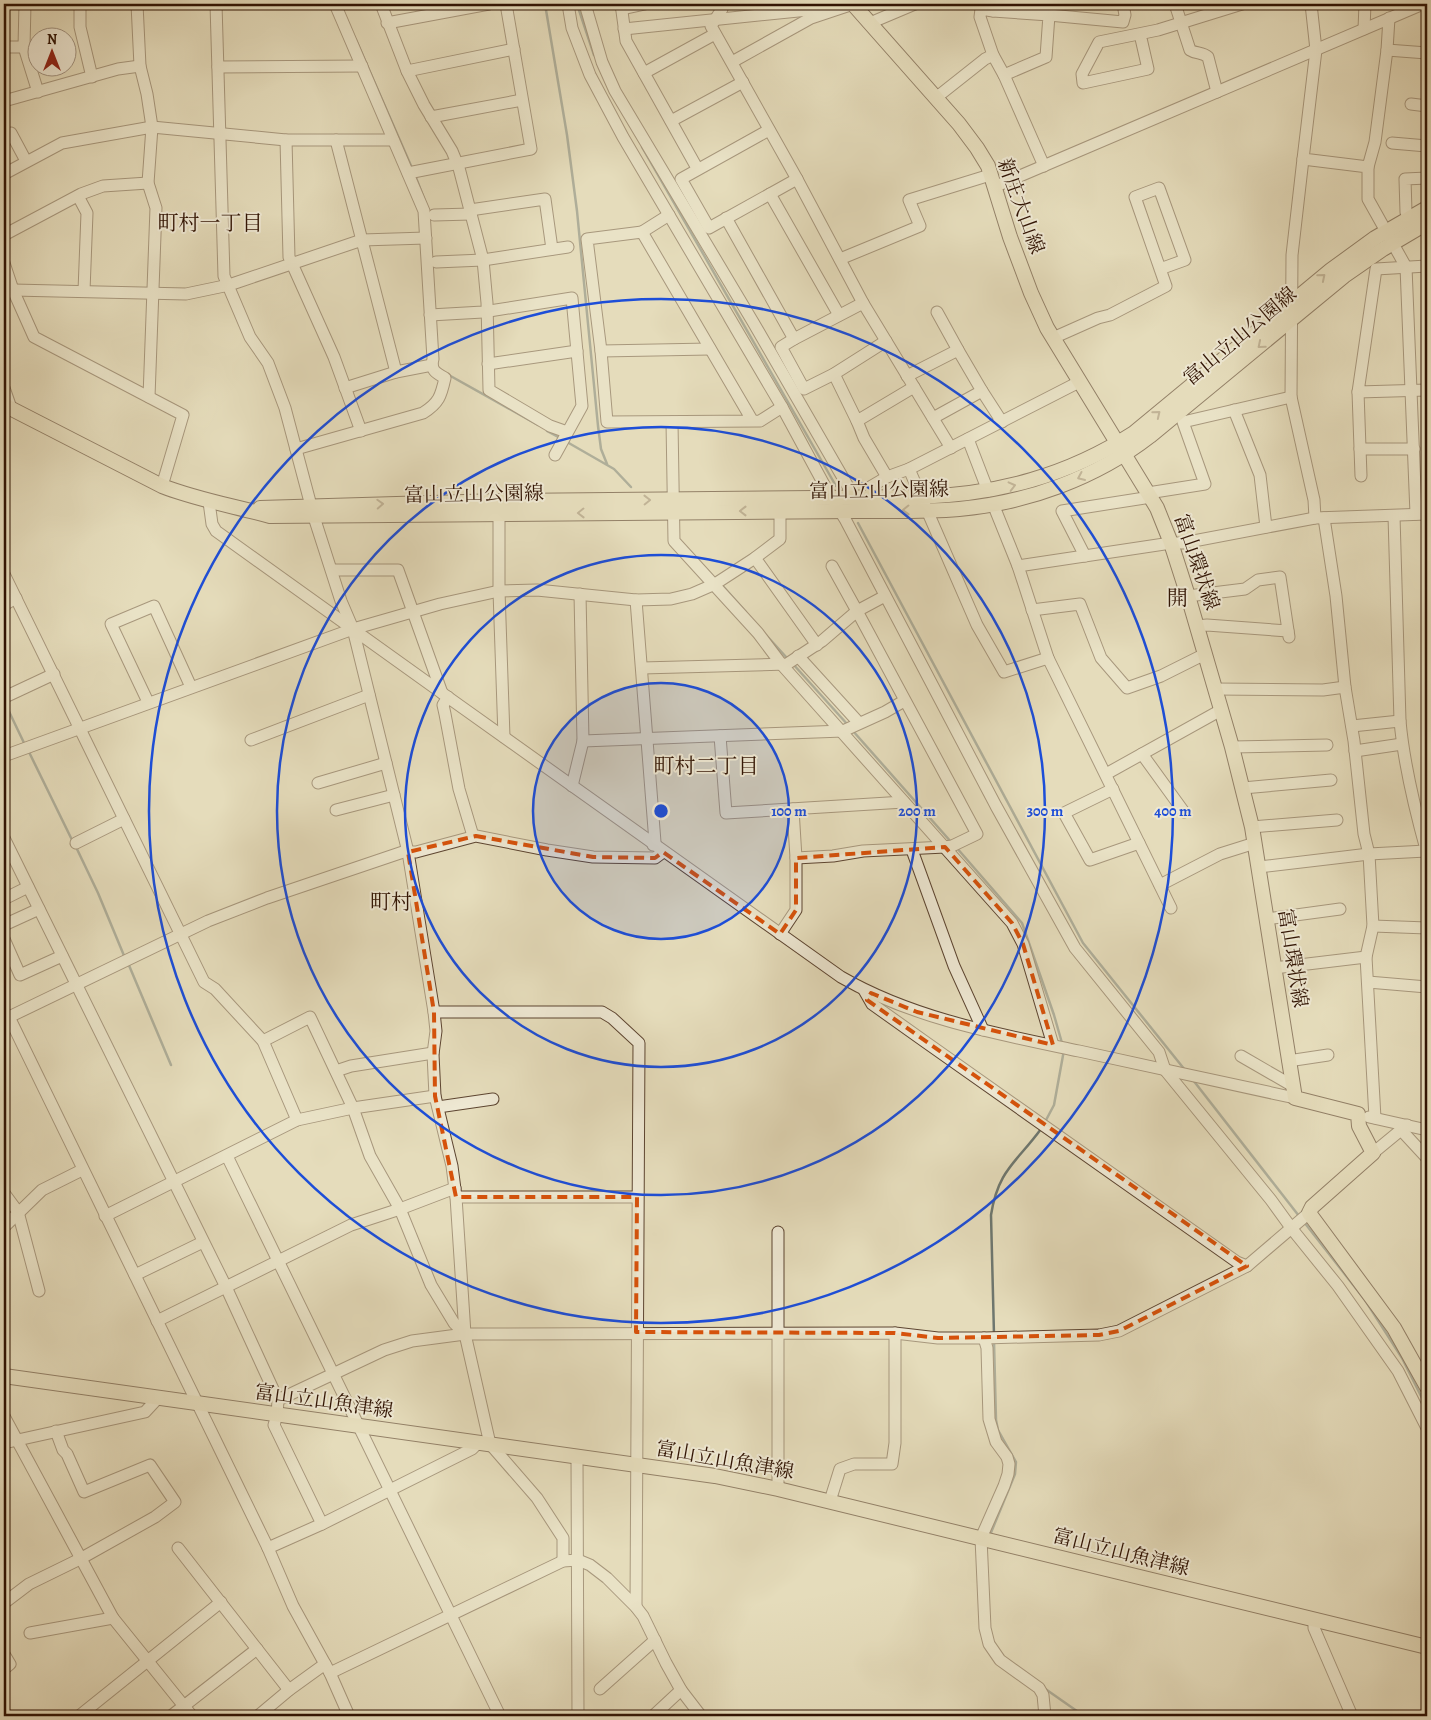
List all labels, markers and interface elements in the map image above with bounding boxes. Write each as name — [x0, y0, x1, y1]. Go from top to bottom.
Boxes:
north arrow — [28, 28, 78, 78]
text: N — [47, 30, 57, 49]
street label: 新庄大山線 — [991, 154, 1051, 258]
district label: 町村一丁目 — [158, 209, 263, 237]
one-way arrow — [1317, 274, 1326, 283]
street label: 富山立山公園線 — [1178, 281, 1302, 391]
one-way arrow — [1258, 339, 1267, 347]
one-way arrow — [1151, 410, 1160, 419]
one-way arrow — [1077, 470, 1086, 481]
street label: 富山立山公園線 — [809, 475, 949, 505]
street label: 富山立山公園線 — [404, 479, 544, 509]
one-way arrow — [1007, 481, 1016, 492]
one-way arrow — [644, 495, 651, 505]
one-way arrow — [376, 499, 384, 510]
one-way arrow — [902, 505, 910, 515]
one-way arrow — [739, 506, 747, 516]
one-way arrow — [577, 508, 584, 518]
street label: 富山環状線 — [1168, 510, 1226, 614]
district label: 開 — [1167, 584, 1188, 612]
district label: 町村二丁目 — [654, 752, 759, 780]
text: 100 m — [771, 801, 807, 821]
text: 200 m — [898, 801, 936, 821]
text: 300 m — [1027, 801, 1064, 821]
text: 400 m — [1154, 801, 1192, 821]
centre of rings — [652, 802, 670, 820]
district label: 町村 — [370, 888, 412, 916]
street label: 富山環状線 — [1272, 907, 1314, 1009]
street label: 富山立山魚津線 — [253, 1378, 395, 1424]
street label: 富山立山魚津線 — [654, 1435, 796, 1485]
street label: 富山立山魚津線 — [1050, 1522, 1192, 1582]

